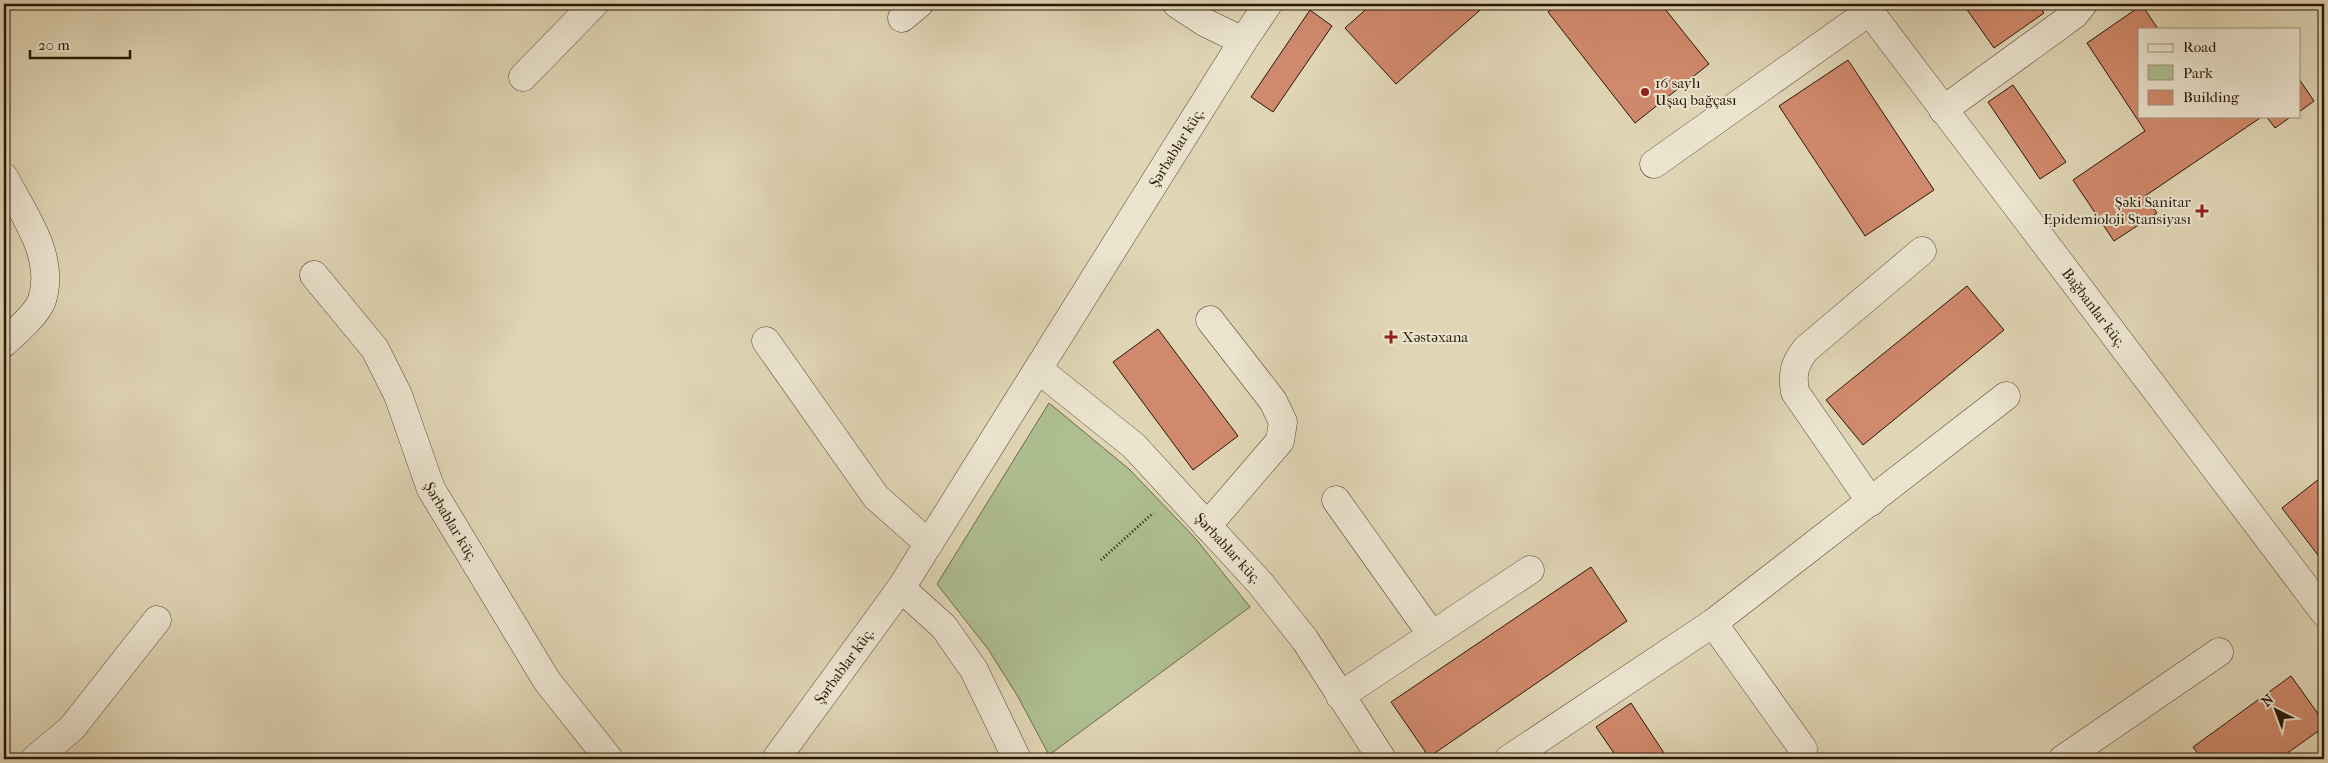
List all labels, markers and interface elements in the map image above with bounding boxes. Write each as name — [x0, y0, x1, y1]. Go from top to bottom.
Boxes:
scale bar — [30, 28, 130, 60]
legend — [2138, 28, 2300, 118]
text: 20 m — [38, 36, 70, 54]
text: Road — [2183, 38, 2217, 56]
text: Park — [2183, 64, 2213, 82]
place label: 16 saylı Uşaq bağçası — [1655, 74, 1737, 109]
marker: 16 saylı Uşaq bağçası — [1639, 86, 1651, 98]
text: Building — [2183, 88, 2240, 106]
street label: Şərbablar küç. — [1145, 105, 1208, 191]
place label: Şəki Sanitar Epidemioloji Stansiyası — [2043, 193, 2192, 228]
marker: Şəki Sanitar Epidemioloji Stansiyası — [2195, 204, 2209, 218]
street label: Bağbanlar küç. — [2058, 265, 2130, 351]
place label: Xəstəxana — [1402, 328, 1469, 346]
marker: Xəstəxana — [1384, 330, 1398, 344]
street label: Şərbablar küç. — [420, 480, 482, 565]
street label: Şərbablar küç. — [1191, 509, 1265, 587]
street label: Şərbablar küç. — [810, 625, 878, 708]
north arrow — [2250, 686, 2300, 736]
text: N — [2258, 691, 2278, 711]

